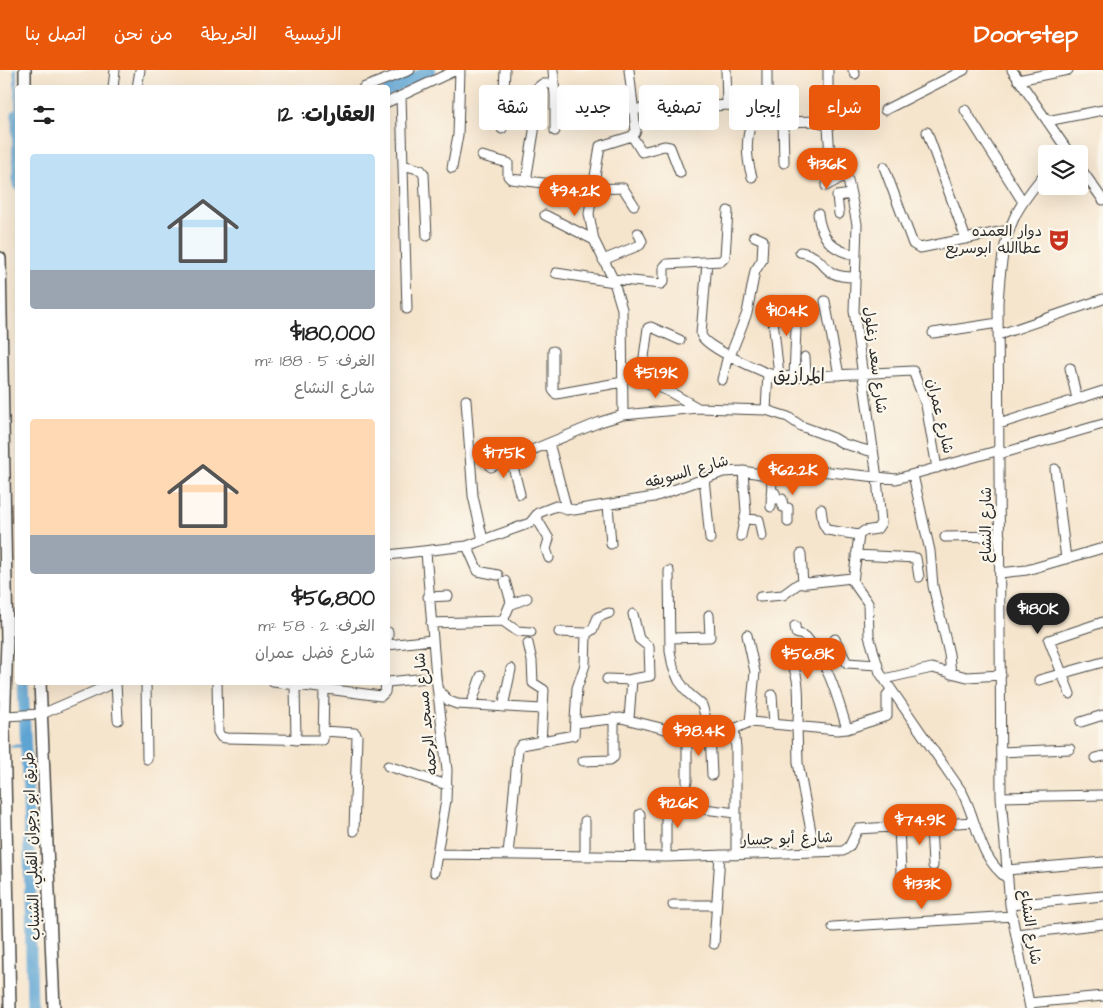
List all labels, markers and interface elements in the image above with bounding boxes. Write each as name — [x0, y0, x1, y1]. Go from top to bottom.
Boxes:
text: Doorstep — [974, 18, 1078, 52]
text: اتصل بنا — [25, 22, 86, 47]
text: من نحن — [114, 22, 173, 47]
text: الخريطة — [201, 22, 257, 47]
text: الرئيسية — [285, 22, 341, 47]
chip: شقة — [479, 85, 547, 130]
chip: جديد — [557, 85, 629, 130]
chip: تصفية — [639, 85, 719, 130]
chip: إيجار — [729, 85, 799, 130]
chip: شراء — [809, 85, 880, 130]
text: العقارات: 12 — [278, 100, 375, 129]
icon: filters — [30, 101, 58, 129]
map controls — [1038, 145, 1088, 195]
button: layers — [1038, 145, 1088, 195]
pin: $136K — [792, 148, 862, 190]
text: $136K — [808, 153, 846, 175]
pin: $94.2K — [534, 174, 616, 217]
text: $94.2K — [550, 180, 600, 202]
icon: home — [158, 186, 248, 276]
place label: دوار العمده عطاالله ابوسريع — [945, 221, 1042, 259]
theatre icon: دوار العمده عطاالله ابوسريع — [1046, 227, 1072, 253]
pin: $104K — [752, 294, 822, 337]
text: $104K — [766, 300, 808, 322]
street label: شارع سعد زغلول — [858, 305, 892, 415]
text: $180,000 — [290, 319, 375, 348]
text: الغرف: 5 · 188 m² — [255, 350, 375, 372]
pin: $51.9K — [615, 356, 697, 399]
text: $51.9K — [634, 362, 678, 384]
district label: المرازيق — [773, 363, 825, 388]
street label: شارع عمران — [921, 376, 959, 456]
text: شارع النشاع — [294, 377, 375, 399]
pin: $175K — [469, 436, 539, 479]
text: $175K — [483, 442, 525, 464]
street label: شارع السويقه — [643, 450, 731, 494]
icon: home — [158, 451, 248, 541]
pin: $62.2K — [752, 454, 834, 496]
text: $62.2K — [768, 459, 818, 481]
street label: شارع النشاع — [976, 487, 997, 563]
text: $56,800 — [291, 584, 375, 613]
pin: $180K — [1003, 592, 1073, 635]
text: $180K — [1017, 598, 1059, 620]
text: الغرف: 2 · 58 m² — [258, 615, 375, 637]
pin: $56.8K — [767, 638, 849, 680]
text: شارع فضل عمران — [255, 642, 375, 664]
text: $56.8K — [782, 643, 834, 665]
street label: شارع مسجد الرحمه — [409, 652, 443, 776]
pin: $98.4K — [658, 714, 740, 757]
text: $98.4K — [673, 720, 725, 742]
street label: طريق ابو رجوان القبلي, الشنباب — [18, 751, 48, 941]
pin: $126K — [643, 786, 713, 829]
text: $126K — [658, 792, 698, 814]
pin: $74.9K — [879, 804, 961, 846]
text: $74.9K — [895, 809, 945, 831]
street label: شارع أبو جسار — [740, 827, 833, 851]
pin: $133K — [887, 868, 957, 910]
text: $133K — [904, 873, 940, 895]
street label: شارع النشاع — [1014, 888, 1046, 966]

